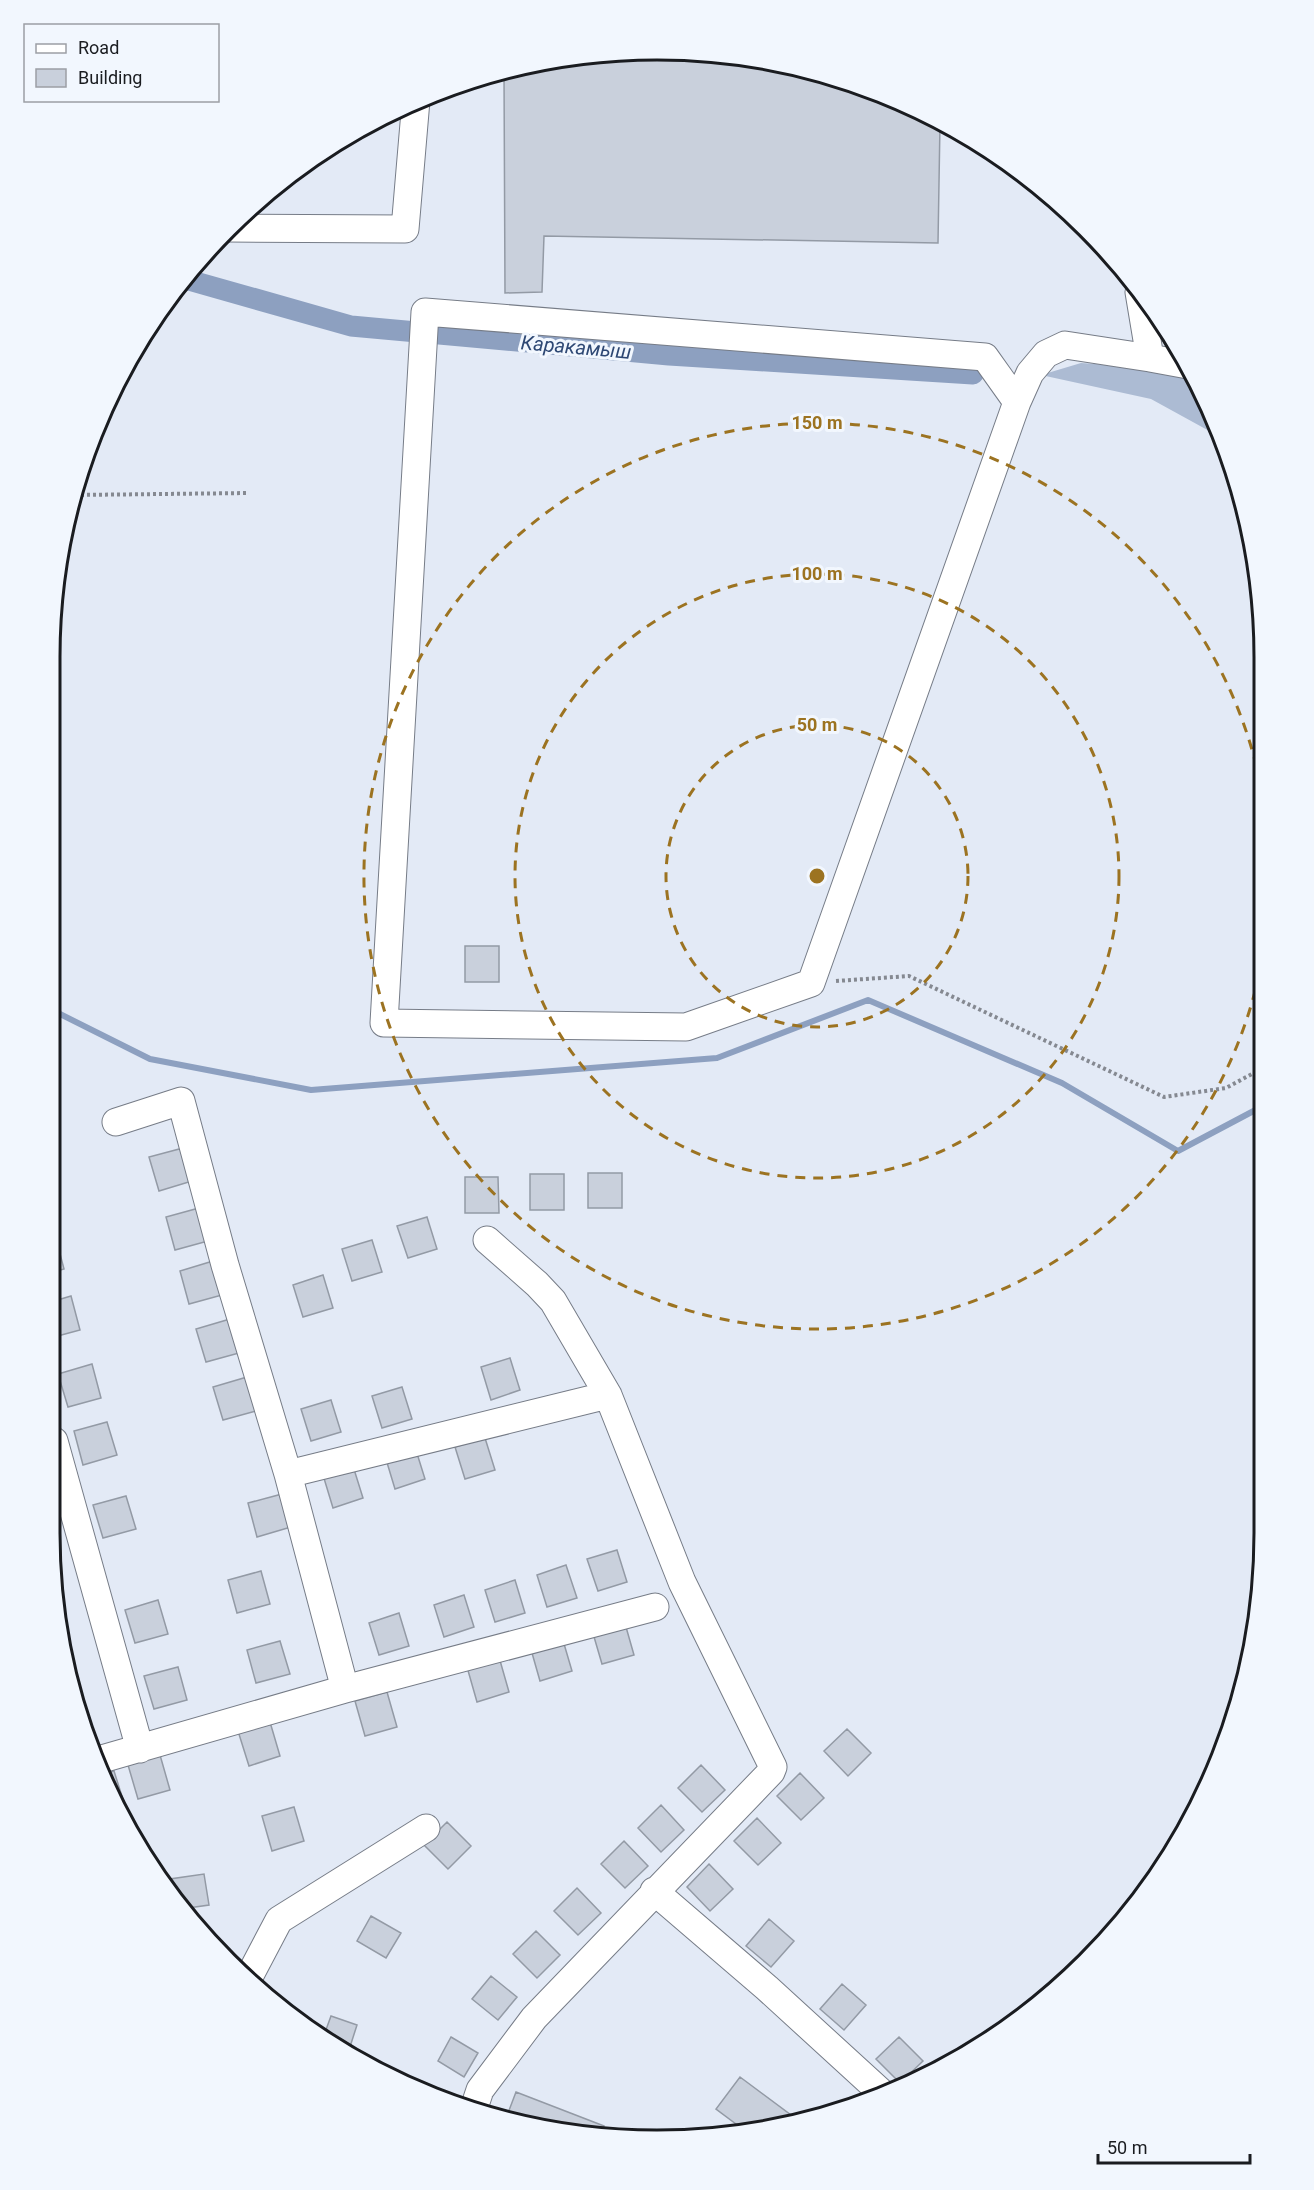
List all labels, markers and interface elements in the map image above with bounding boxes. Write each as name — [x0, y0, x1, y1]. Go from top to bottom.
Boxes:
legend — [24, 24, 219, 102]
text: Road — [78, 37, 119, 58]
text: Building — [78, 67, 142, 88]
water label: Каракамыш — [520, 330, 633, 364]
text: 150 m — [791, 412, 843, 433]
text: 100 m — [791, 563, 843, 584]
text: 50 m — [797, 714, 837, 735]
centre of rings — [807, 866, 827, 886]
scale bar — [1098, 2127, 1250, 2165]
text: 50 m — [1107, 2137, 1147, 2158]

